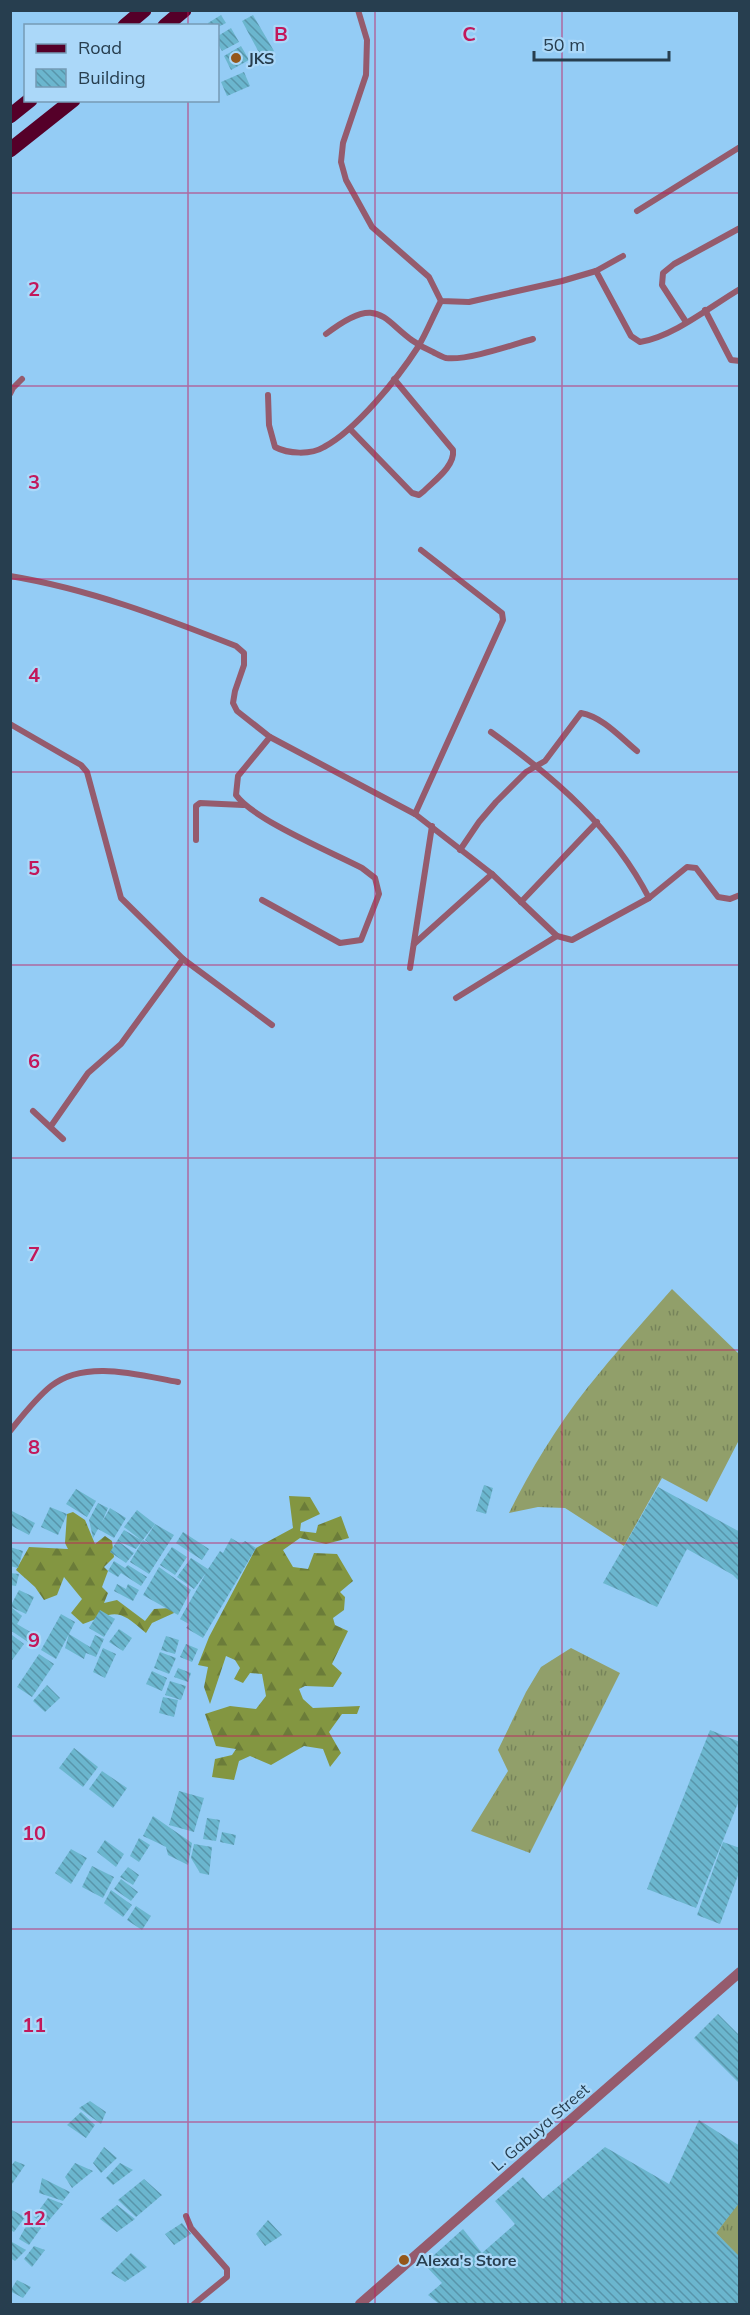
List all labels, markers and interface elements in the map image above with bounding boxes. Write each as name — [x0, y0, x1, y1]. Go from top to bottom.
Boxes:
text: B — [274, 21, 288, 46]
text: C — [462, 21, 476, 46]
legend — [24, 24, 219, 102]
scale bar — [534, 24, 669, 62]
text: 50 m — [543, 33, 585, 56]
text: Road — [78, 36, 122, 59]
place label: JKS — [248, 48, 274, 68]
marker: JKS — [229, 51, 243, 65]
text: Building — [78, 66, 146, 89]
text: 2 — [28, 276, 40, 301]
text: 3 — [28, 469, 40, 494]
text: 4 — [28, 662, 40, 687]
text: 5 — [28, 855, 40, 880]
text: 6 — [28, 1048, 40, 1073]
text: 7 — [28, 1241, 40, 1266]
text: 8 — [28, 1434, 40, 1459]
text: 9 — [28, 1627, 40, 1652]
text: 10 — [22, 1820, 46, 1845]
text: 11 — [22, 2012, 46, 2037]
street label: L. Gabuya Street — [487, 2079, 593, 2175]
text: 12 — [22, 2205, 46, 2230]
place label: Alexa's Store — [416, 2250, 517, 2270]
marker: Alexa's Store — [397, 2253, 411, 2267]

